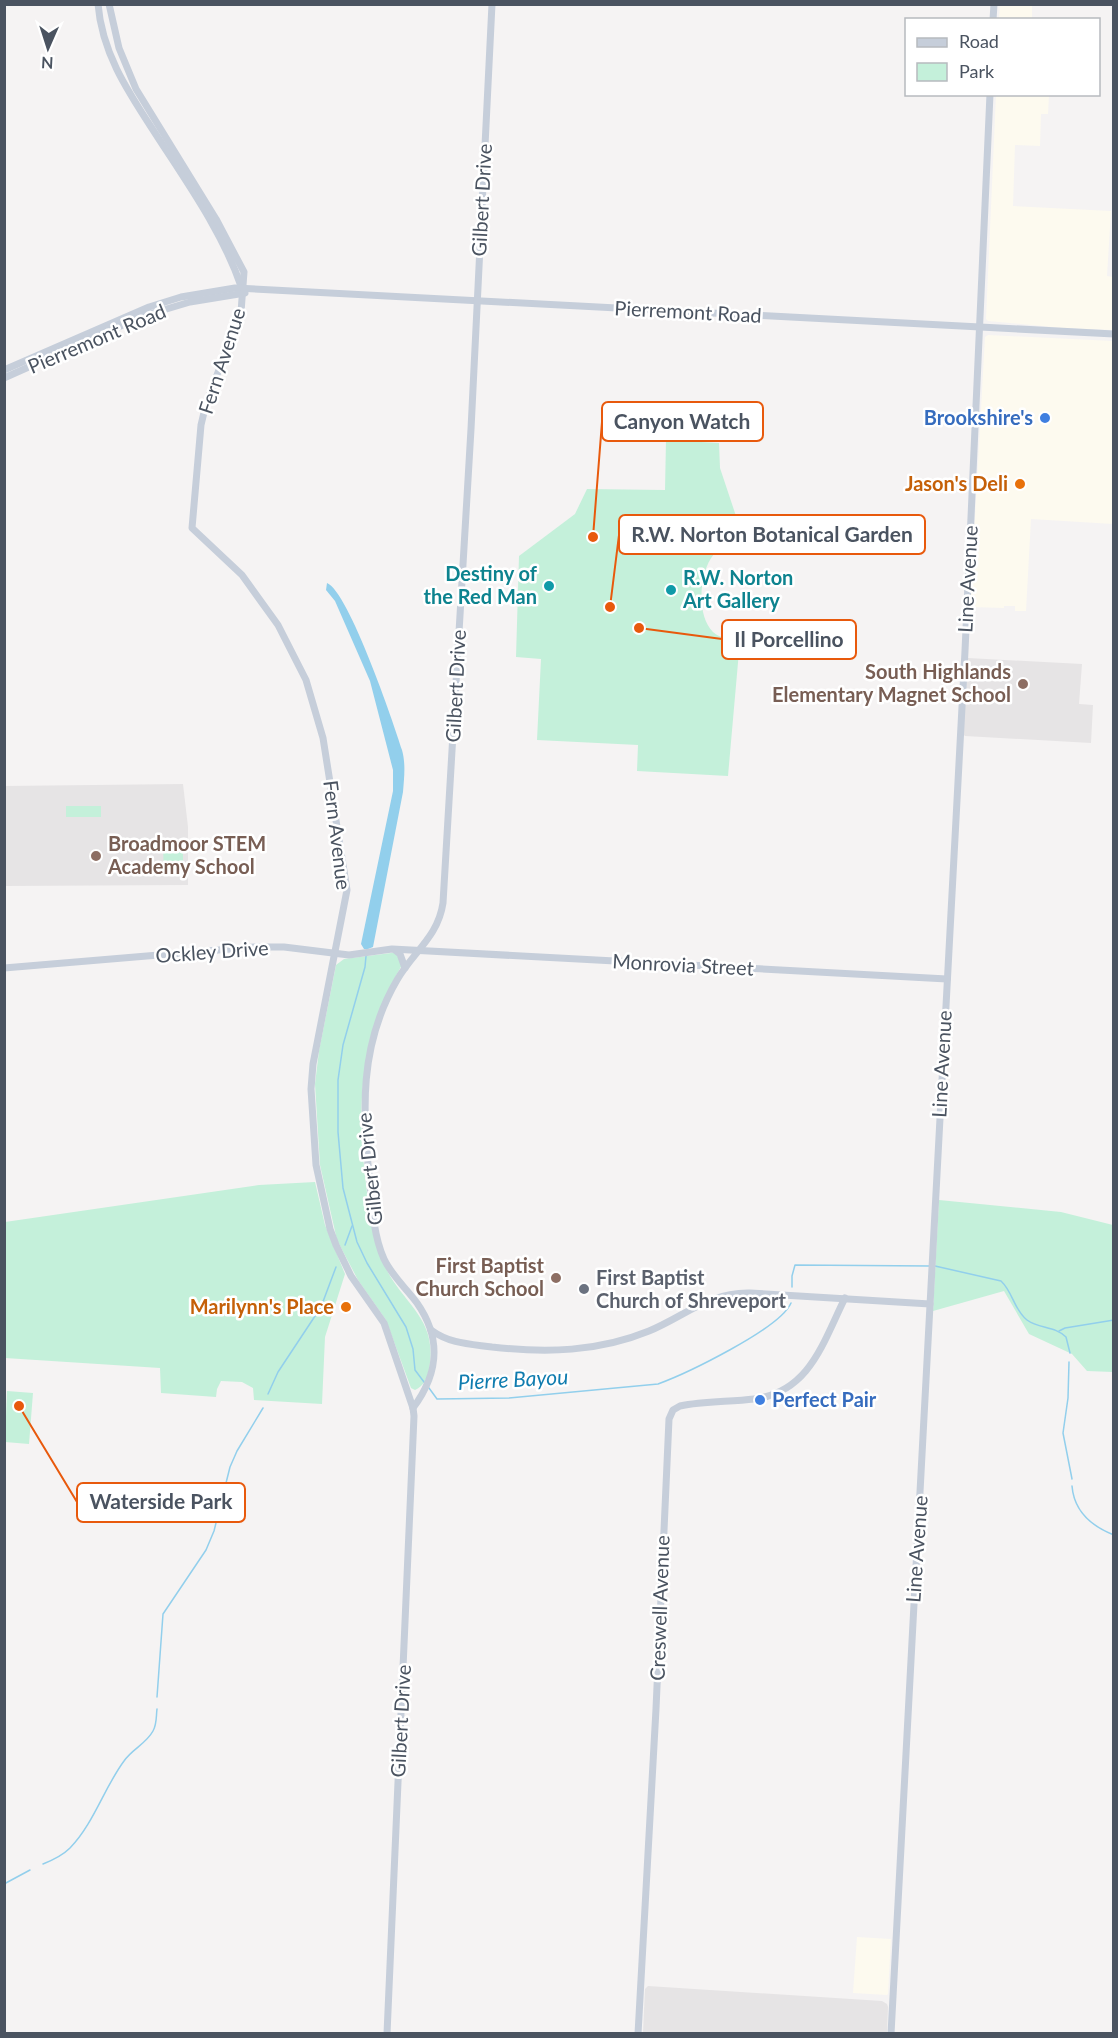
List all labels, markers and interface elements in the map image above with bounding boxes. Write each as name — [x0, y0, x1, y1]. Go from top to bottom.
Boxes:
north arrow — [18, 18, 78, 78]
legend — [905, 18, 1100, 96]
text: Road — [959, 30, 999, 52]
text: N — [41, 54, 54, 73]
text: Park — [959, 60, 995, 82]
street label: Gilbert Drive — [466, 143, 496, 257]
street label: Pierremont Road — [614, 295, 762, 327]
street label: Pierremont Road — [24, 298, 169, 378]
street label: Fern Avenue — [193, 305, 249, 417]
callout: Canyon Watch — [602, 402, 763, 441]
place label: Brookshire's — [924, 405, 1033, 429]
text: Canyon Watch — [614, 408, 750, 433]
marker: Brookshire's — [1038, 411, 1052, 425]
place label: Jason's Deli — [905, 471, 1008, 495]
marker: Jason's Deli — [1013, 477, 1027, 491]
callout: R.W. Norton Botanical Garden — [619, 515, 925, 554]
text: R.W. Norton Botanical Garden — [631, 521, 913, 546]
street label: Line Avenue — [952, 525, 982, 633]
place label: Destiny of the Red Man — [424, 561, 538, 608]
place label: R.W. Norton Art Gallery — [682, 565, 793, 612]
marker: Destiny of the Red Man — [542, 579, 556, 593]
marker: R.W. Norton Art Gallery — [664, 583, 678, 597]
callout: Il Porcellino — [722, 620, 856, 659]
text: Il Porcellino — [734, 626, 844, 651]
street label: Gilbert Drive — [440, 629, 470, 743]
place label: South Highlands Elementary Magnet School — [772, 659, 1011, 706]
marker: South Highlands Elementary Magnet School — [1016, 677, 1030, 691]
street label: Fern Avenue — [319, 779, 357, 891]
place label: Broadmoor STEM Academy School — [107, 831, 266, 878]
marker: Broadmoor STEM Academy School — [89, 849, 103, 863]
street label: Ockley Drive — [155, 935, 269, 967]
street label: Monrovia Street — [612, 948, 754, 980]
street label: Line Avenue — [926, 1010, 956, 1118]
street label: Gilbert Drive — [351, 1112, 387, 1227]
place label: First Baptist Church School — [415, 1253, 545, 1300]
place label: First Baptist Church of Shreveport — [596, 1265, 787, 1312]
marker: First Baptist Church School — [549, 1271, 563, 1285]
marker: First Baptist Church of Shreveport — [577, 1282, 591, 1296]
place label: Marilynn's Place — [190, 1294, 334, 1318]
marker: Marilynn's Place — [339, 1300, 353, 1314]
water label: Pierre Bayou — [457, 1363, 569, 1394]
place label: Perfect Pair — [772, 1387, 877, 1411]
marker: Perfect Pair — [753, 1393, 767, 1407]
callout: Waterside Park — [77, 1483, 245, 1522]
text: Waterside Park — [89, 1488, 233, 1513]
street label: Line Avenue — [900, 1494, 932, 1603]
street label: Creswell Avenue — [644, 1535, 674, 1681]
street label: Gilbert Drive — [385, 1664, 415, 1778]

